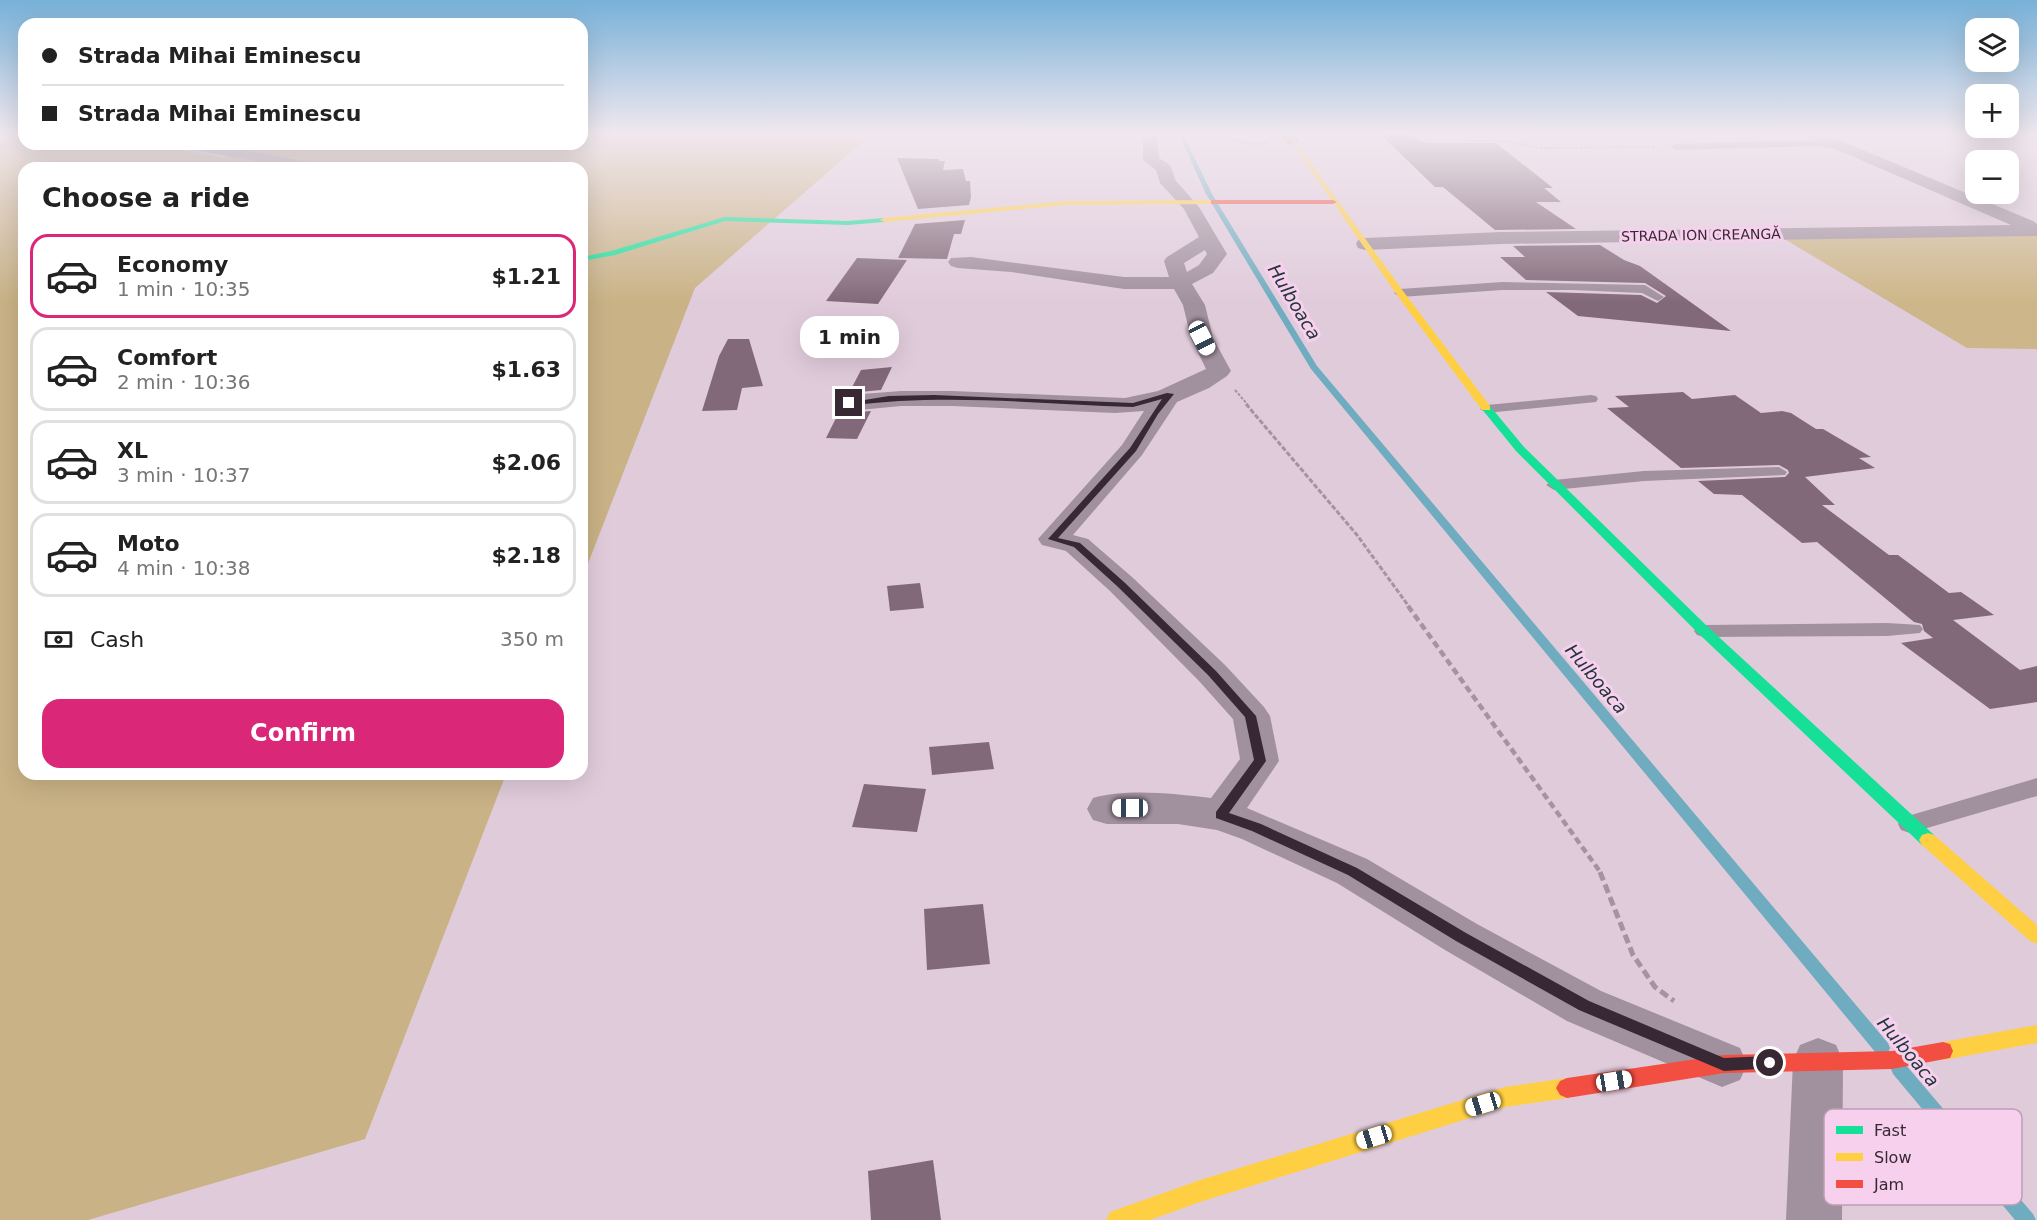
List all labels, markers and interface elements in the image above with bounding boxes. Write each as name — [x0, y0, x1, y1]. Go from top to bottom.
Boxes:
map controls — [1965, 18, 2019, 204]
button: layers — [1965, 18, 2019, 72]
text: Strada Mihai Eminescu — [78, 43, 361, 68]
button: + — [1965, 84, 2019, 138]
text: Strada Mihai Eminescu — [78, 101, 361, 126]
button: − — [1965, 150, 2019, 204]
text: Choose a ride — [42, 182, 250, 213]
street label: STRADA ION CREANGĂ — [1621, 225, 1781, 244]
icon: car — [45, 249, 99, 303]
text: Economy — [117, 252, 228, 277]
water label: Hulboaca — [1264, 260, 1325, 343]
text: $1.21 — [491, 264, 561, 289]
text: 1 min · 10:35 — [117, 277, 251, 301]
callout: 1 min — [800, 316, 898, 358]
car — [1186, 318, 1218, 358]
text: 1 min — [818, 325, 881, 349]
icon: car — [45, 342, 99, 396]
text: Comfort — [117, 345, 217, 370]
text: $1.63 — [491, 357, 561, 382]
text: 2 min · 10:36 — [117, 370, 251, 394]
route end — [835, 389, 862, 416]
icon: car — [45, 435, 99, 489]
text: XL — [117, 438, 148, 463]
text: $2.06 — [491, 450, 561, 475]
text: 3 min · 10:37 — [117, 463, 251, 487]
icon: car — [45, 528, 99, 582]
text: Moto — [117, 531, 180, 556]
text: $2.18 — [491, 543, 561, 568]
text: 4 min · 10:38 — [117, 556, 251, 580]
icon: cash — [42, 623, 75, 656]
text: Cash — [90, 627, 144, 652]
text: 350 m — [500, 627, 564, 651]
water label: Hulboaca — [1561, 640, 1632, 718]
button: Confirm — [42, 699, 564, 768]
car — [1112, 799, 1148, 817]
water label: Hulboaca — [1873, 1013, 1944, 1091]
route start — [1756, 1049, 1783, 1076]
car — [1595, 1069, 1633, 1093]
car — [1463, 1090, 1503, 1118]
legend — [1824, 1109, 2022, 1205]
text: Fast — [1874, 1121, 1906, 1140]
car — [1354, 1123, 1394, 1151]
text: Slow — [1874, 1148, 1911, 1167]
text: Jam — [1873, 1175, 1904, 1194]

